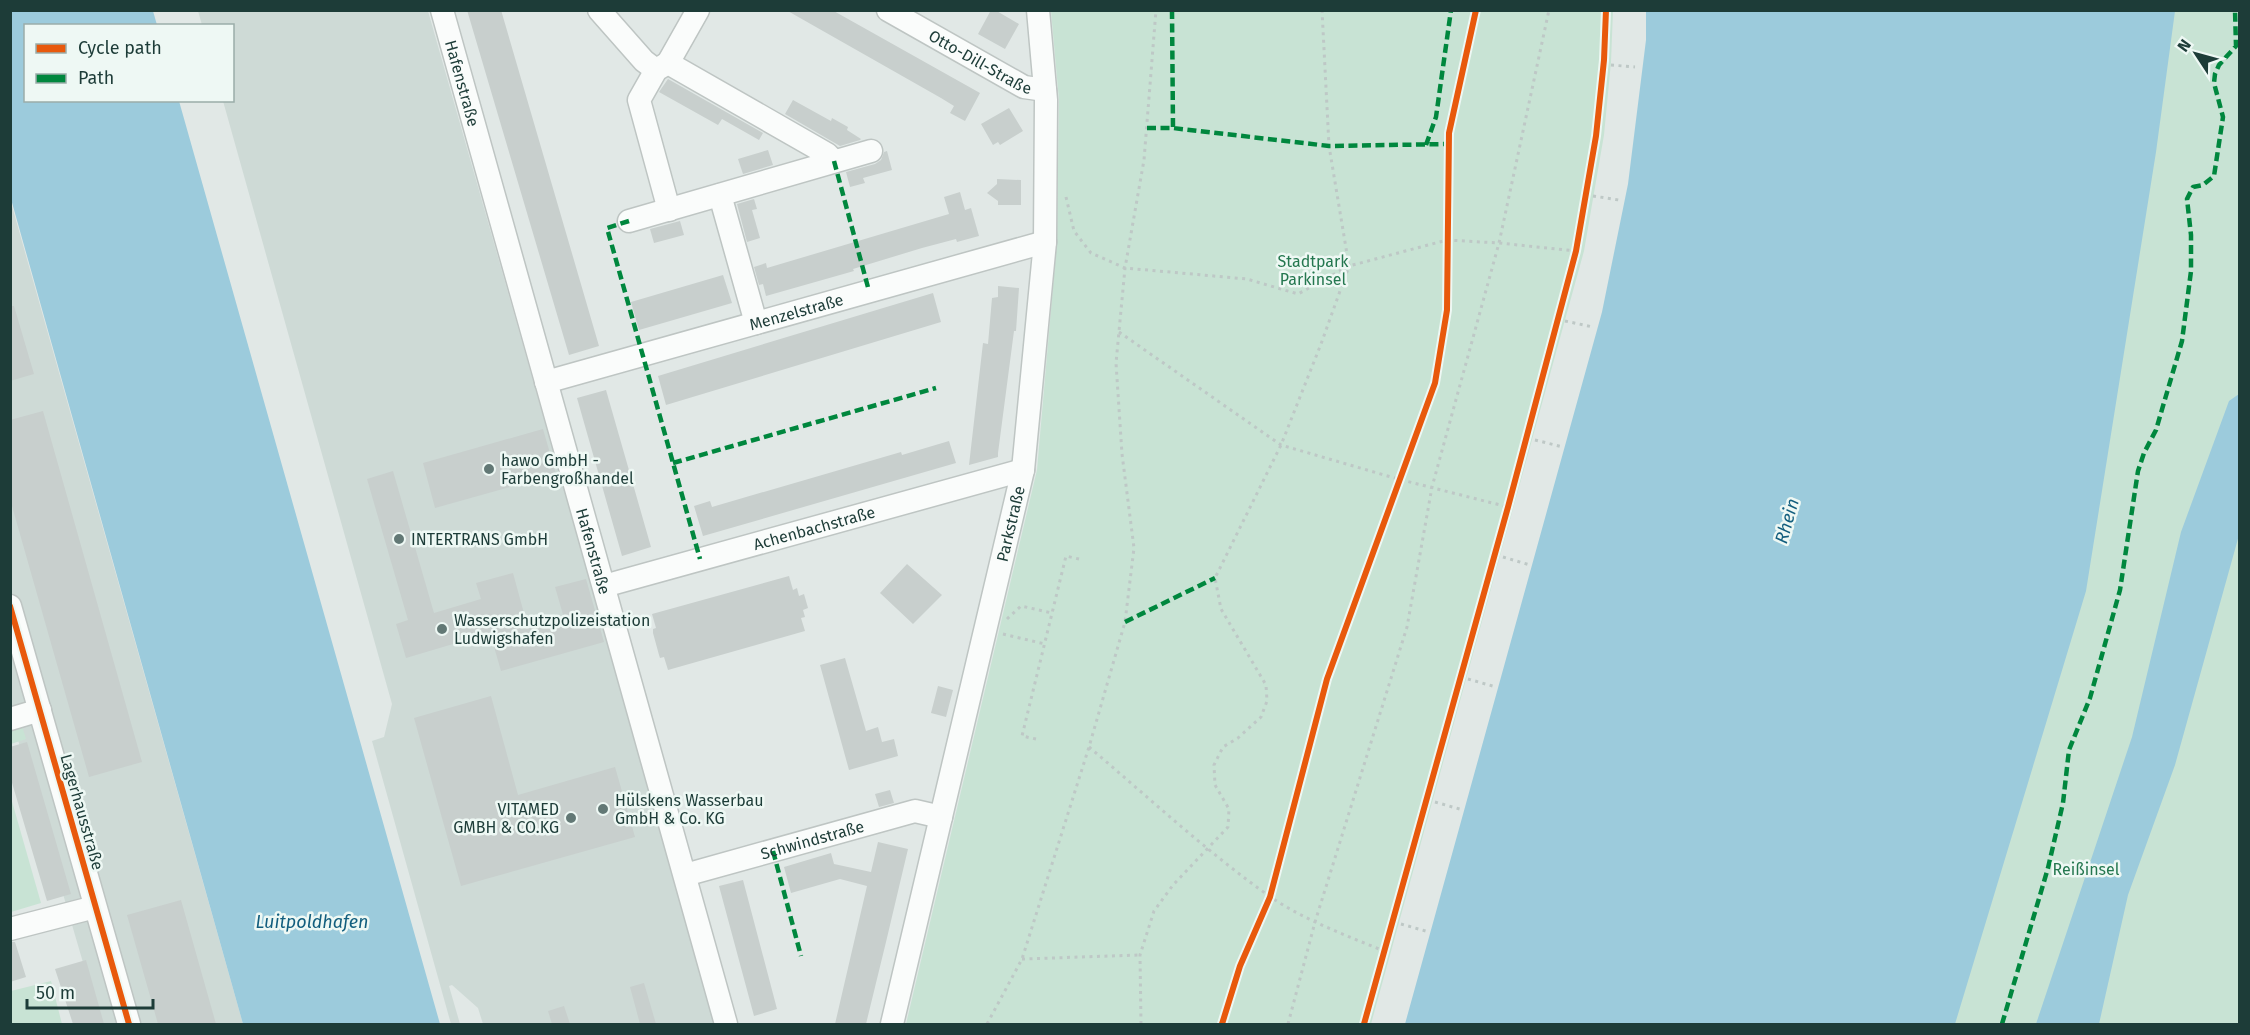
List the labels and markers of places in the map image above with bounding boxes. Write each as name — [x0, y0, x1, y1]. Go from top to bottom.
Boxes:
place label: hawo GmbH - Farbengroßhandel — [501, 451, 634, 488]
marker: hawo GmbH - Farbengroßhandel — [482, 462, 496, 476]
place label: INTERTRANS GmbH — [411, 530, 548, 549]
marker: INTERTRANS GmbH — [392, 532, 406, 546]
place label: Wasserschutzpolizeistation Ludwigshafen — [454, 611, 650, 648]
marker: Wasserschutzpolizeistation Ludwigshafen — [435, 622, 449, 636]
place label: Hülskens Wasserbau GmbH & Co. KG — [615, 791, 764, 828]
place label: VITAMED GMBH & CO.KG — [453, 800, 559, 837]
marker: Hülskens Wasserbau GmbH & Co. KG — [596, 802, 610, 816]
marker: VITAMED GMBH & CO.KG — [564, 811, 578, 825]

